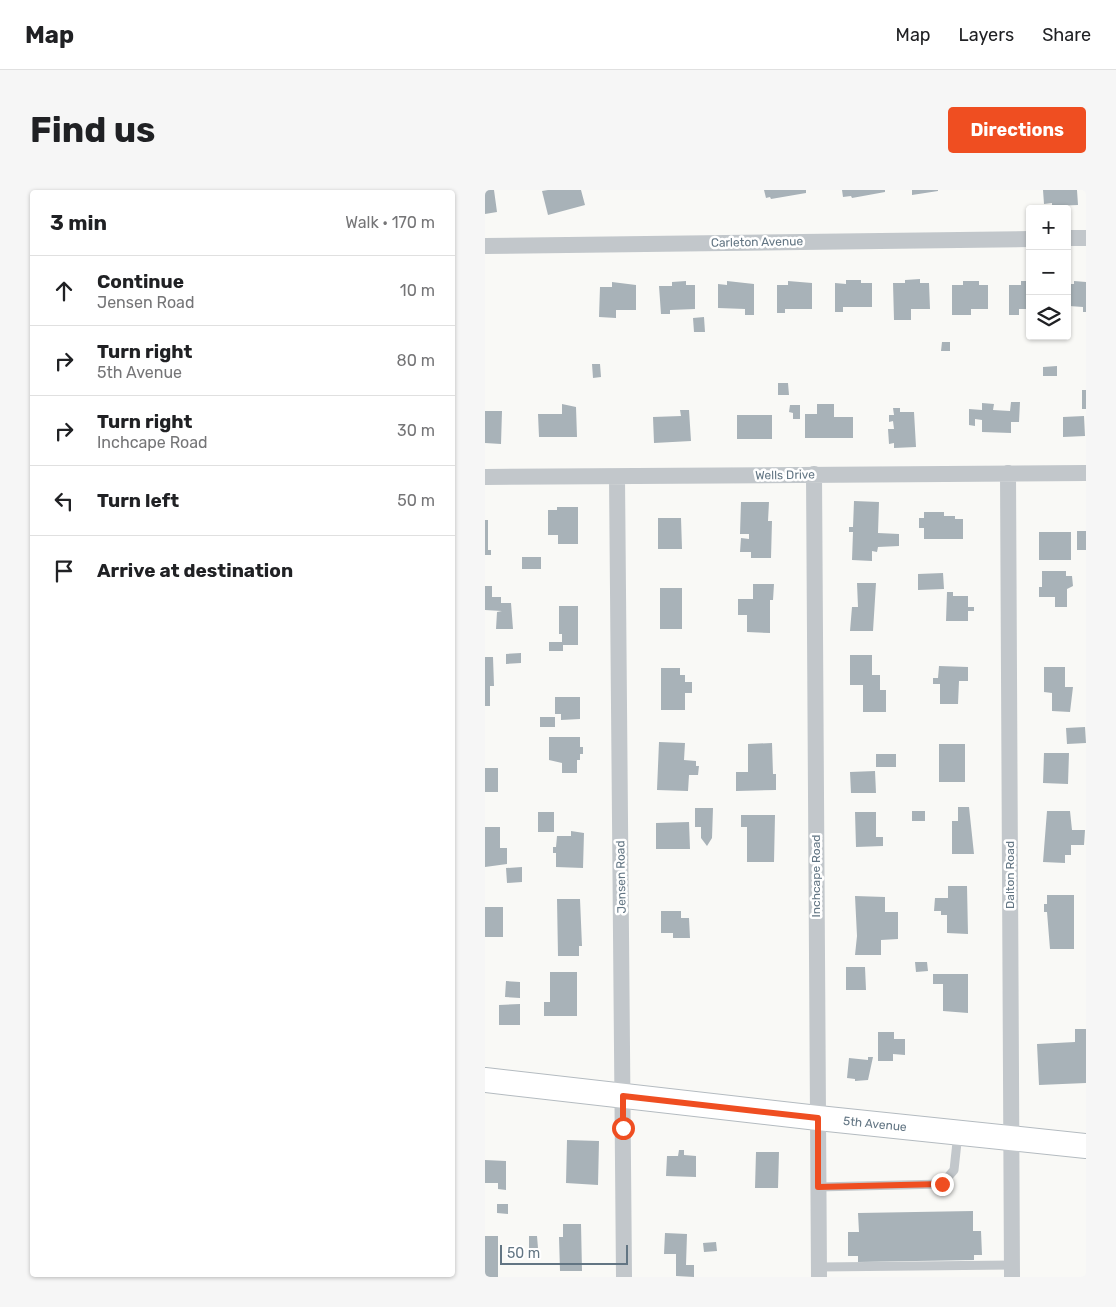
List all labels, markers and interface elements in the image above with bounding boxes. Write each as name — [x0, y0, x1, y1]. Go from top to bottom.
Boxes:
text: Map — [25, 21, 74, 49]
text: Map — [896, 24, 931, 46]
text: Layers — [959, 24, 1014, 46]
text: Share — [1042, 24, 1091, 46]
button: Directions — [948, 107, 1086, 153]
text: Find us — [30, 109, 155, 151]
map controls — [1026, 205, 1071, 340]
button: + — [1026, 205, 1071, 250]
text: 3 min — [50, 210, 107, 235]
text: Walk · 170 m — [345, 213, 435, 232]
street label: Carleton Avenue — [711, 234, 804, 250]
button: − — [1026, 250, 1071, 295]
text: Continue — [97, 270, 184, 293]
icon: ahead — [50, 277, 78, 305]
text: 10 m — [400, 281, 435, 300]
text: Jensen Road — [97, 293, 194, 312]
button: layers — [1026, 295, 1071, 340]
text: Turn right — [97, 340, 192, 363]
icon: right — [50, 347, 78, 375]
text: 80 m — [397, 351, 435, 370]
text: 5th Avenue — [97, 363, 182, 382]
text: Turn right — [97, 410, 192, 433]
icon: right — [50, 417, 78, 445]
text: 30 m — [397, 421, 435, 440]
text: Inchcape Road — [97, 433, 208, 452]
street label: Wells Drive — [755, 467, 815, 483]
icon: left — [50, 487, 78, 515]
text: Turn left — [97, 489, 179, 512]
text: 50 m — [397, 491, 435, 510]
icon: arrive — [50, 557, 78, 585]
text: Arrive at destination — [97, 559, 293, 582]
street label: Inchcape Road — [809, 835, 823, 917]
street label: Jensen Road — [613, 840, 629, 914]
street label: Dalton Road — [1003, 841, 1017, 909]
street label: 5th Avenue — [843, 1114, 908, 1134]
route start — [612, 1117, 635, 1140]
route end — [931, 1173, 954, 1196]
scale bar — [500, 1242, 627, 1265]
text: 50 m — [507, 1245, 540, 1262]

